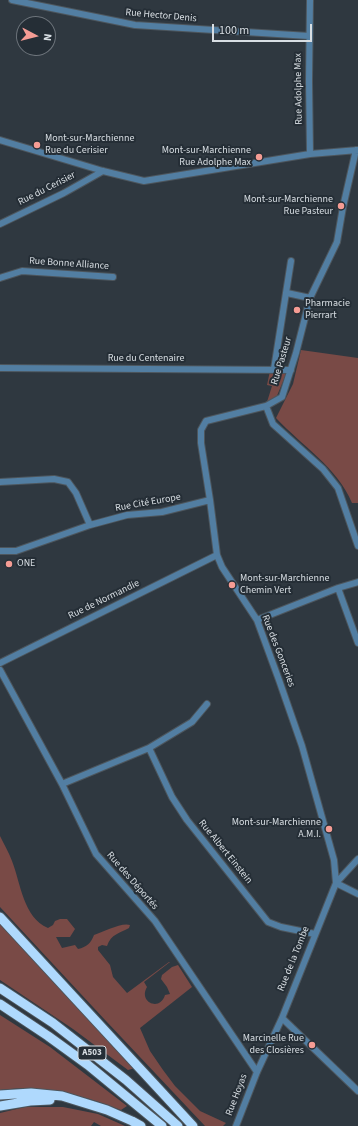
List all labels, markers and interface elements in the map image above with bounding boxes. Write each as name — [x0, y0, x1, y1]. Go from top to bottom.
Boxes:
street label: Rue Hector Denis — [125, 7, 197, 25]
north arrow — [16, 16, 56, 56]
scale bar — [214, 16, 314, 42]
text: 100 m — [219, 22, 249, 39]
text: N — [40, 33, 55, 42]
street label: Rue Adolphe Max — [292, 53, 306, 125]
place label: Mont-sur-Marchienne Rue du Cerisier — [45, 133, 134, 156]
marker: Mont-sur-Marchienne Rue du Cerisier — [32, 140, 42, 150]
place label: Mont-sur-Marchienne Rue Adolphe Max — [162, 145, 251, 168]
marker: Mont-sur-Marchienne Rue Adolphe Max — [254, 152, 264, 162]
street label: Rue du Cerisier — [16, 169, 78, 209]
place label: Mont-sur-Marchienne Rue Pasteur — [244, 194, 333, 218]
marker: Mont-sur-Marchienne Rue Pasteur — [336, 201, 346, 211]
street label: Rue Bonne Alliance — [29, 255, 109, 273]
place label: Pharmacie Pierrart — [305, 298, 350, 322]
marker: Pharmacie Pierrart — [292, 305, 302, 315]
street label: Rue Pasteur — [269, 336, 295, 386]
street label: Rue du Centenaire — [108, 353, 184, 365]
street label: Rue Cité Europe — [114, 491, 182, 515]
place label: ONE — [17, 558, 35, 570]
marker: ONE — [4, 559, 14, 569]
place label: Mont-sur-Marchienne Chemin Vert — [240, 573, 329, 596]
street label: Rue de Normandie — [66, 578, 142, 622]
marker: Mont-sur-Marchienne Chemin Vert — [227, 580, 237, 590]
street label: Rue des Gonceries — [259, 613, 297, 689]
place label: Mont-sur-Marchienne A.M.I. — [232, 817, 321, 840]
street label: Rue Albert Einstein — [196, 818, 254, 886]
marker: Mont-sur-Marchienne A.M.I. — [324, 824, 334, 834]
street label: Rue des Déportés — [104, 850, 160, 912]
street label: Rue de la Tombe — [275, 925, 313, 993]
place label: Marcinelle Rue des Closières — [243, 1033, 304, 1056]
marker: Marcinelle Rue des Closières — [307, 1040, 317, 1050]
road number: A503 — [78, 1046, 106, 1060]
street label: Rue Hoyas — [224, 1072, 250, 1118]

